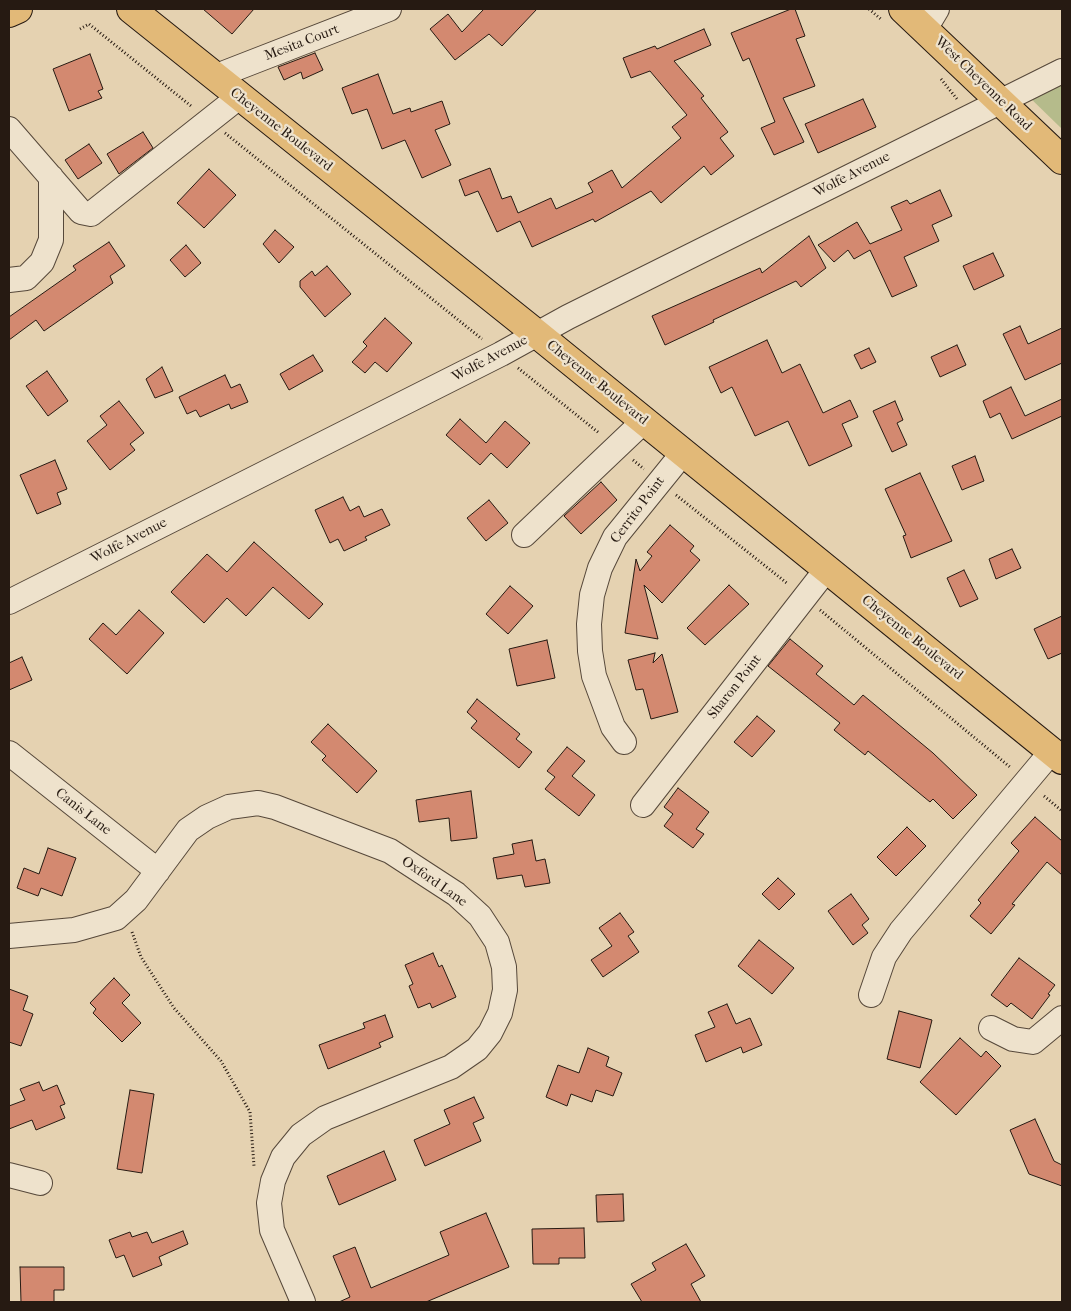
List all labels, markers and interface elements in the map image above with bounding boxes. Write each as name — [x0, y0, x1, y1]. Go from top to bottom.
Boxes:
street label: Mesita Court — [262, 21, 342, 65]
street label: West Cheyenne Road — [931, 33, 1035, 135]
street label: Cheyenne Boulevard — [226, 85, 336, 175]
street label: Wolfe Avenue — [811, 149, 893, 201]
street label: Wolfe Avenue — [449, 332, 531, 386]
street label: Cheyenne Boulevard — [543, 337, 651, 429]
street label: Cerrito Point — [607, 473, 669, 547]
street label: Wolfe Avenue — [88, 515, 170, 567]
street label: Cheyenne Boulevard — [858, 592, 966, 684]
street label: Sharon Point — [704, 651, 766, 723]
street label: Canis Lane — [52, 785, 114, 839]
street label: Oxford Lane — [398, 853, 470, 911]

